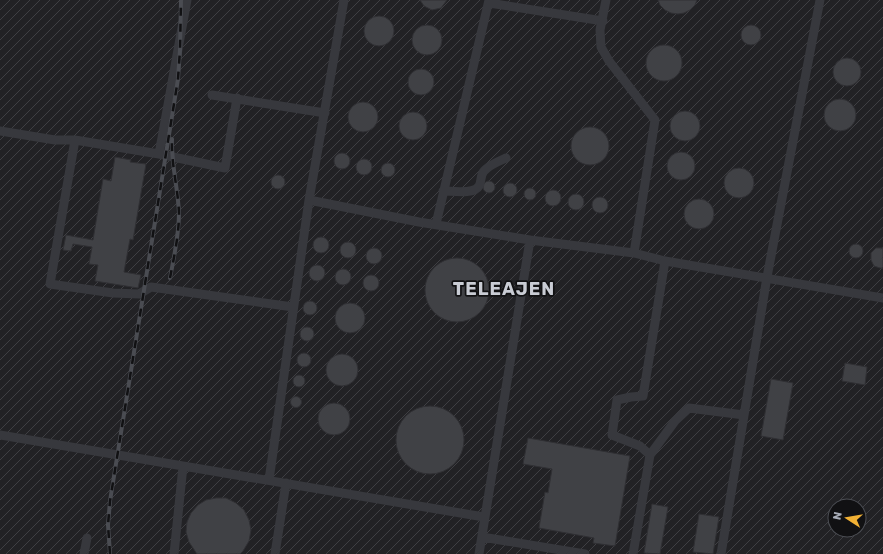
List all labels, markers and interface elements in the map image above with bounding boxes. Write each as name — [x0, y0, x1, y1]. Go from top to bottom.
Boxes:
district label: TELEAJEN — [453, 278, 555, 300]
north arrow — [827, 498, 867, 538]
text: N — [831, 511, 845, 521]

